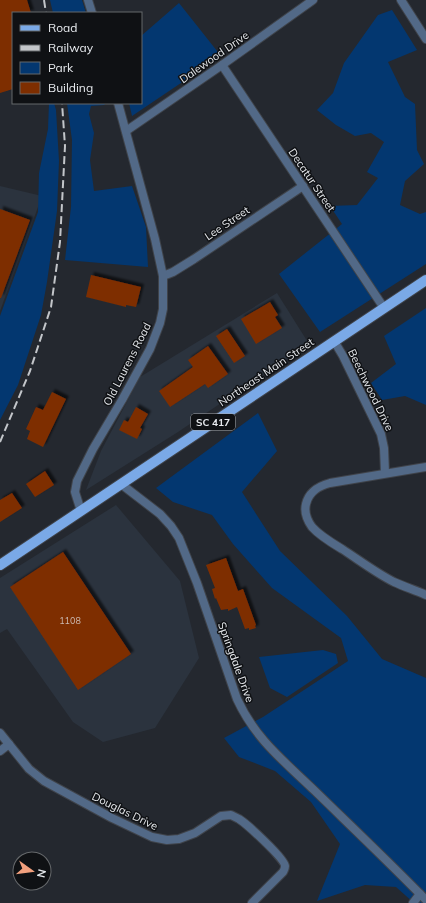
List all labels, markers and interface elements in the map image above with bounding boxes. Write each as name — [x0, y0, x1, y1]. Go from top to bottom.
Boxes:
legend — [12, 12, 142, 104]
text: Road — [48, 20, 77, 35]
street label: Dalewood Drive — [177, 28, 251, 86]
text: Railway — [48, 40, 94, 55]
text: Park — [48, 60, 74, 75]
text: Building — [48, 80, 93, 95]
street label: Decatur Street — [286, 146, 338, 215]
street label: Lee Street — [202, 203, 252, 243]
street label: Old Laurens Road — [100, 320, 154, 408]
street label: Northeast Main Street — [216, 335, 317, 409]
street label: Beechwood Drive — [345, 347, 397, 433]
road number: SC 417 — [191, 414, 235, 430]
house number: 1108 — [59, 615, 81, 626]
street label: Springdale Drive — [215, 620, 257, 704]
street label: Douglas Drive — [90, 789, 160, 833]
north arrow — [12, 851, 52, 891]
text: N — [34, 868, 50, 879]

